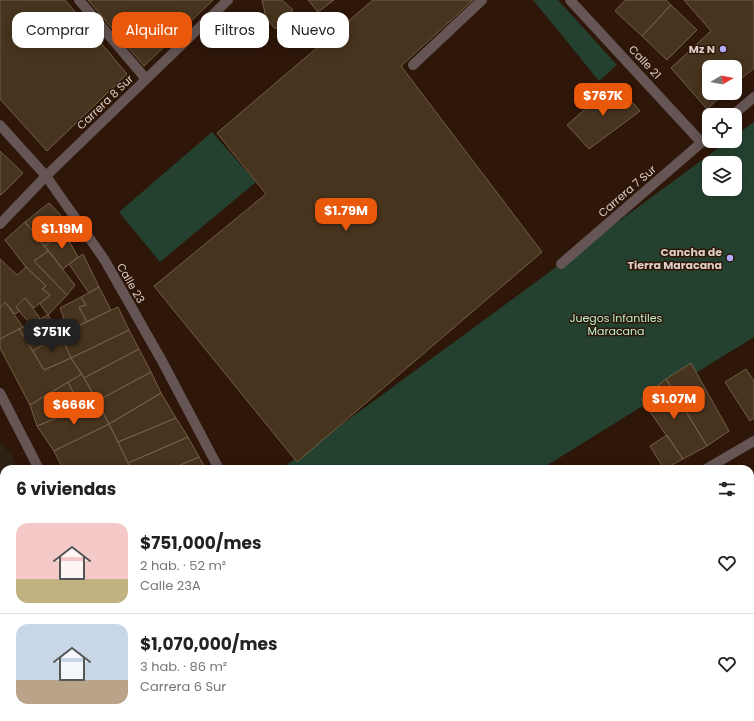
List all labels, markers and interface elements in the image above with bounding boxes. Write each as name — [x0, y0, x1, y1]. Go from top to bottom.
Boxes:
chip: Comprar — [12, 12, 104, 48]
chip: Alquilar — [112, 12, 192, 48]
chip: Filtros — [200, 12, 269, 48]
chip: Nuevo — [277, 12, 349, 48]
place label: Mz N — [689, 41, 715, 57]
street label: Calle 21 — [625, 42, 665, 82]
marker: Mz N — [718, 44, 728, 54]
north arrow — [702, 60, 742, 100]
map controls — [702, 60, 742, 196]
street label: Carrera 8 Sur — [73, 71, 137, 133]
pin: $767K — [575, 83, 631, 117]
text: $767K — [583, 86, 623, 105]
button: locate — [702, 108, 742, 148]
button: layers — [702, 156, 742, 196]
street label: Carrera 7 Sur — [595, 161, 659, 221]
pin: $1.79M — [313, 198, 379, 232]
text: $1.79M — [324, 201, 368, 220]
pin: $1.19M — [29, 216, 95, 250]
text: $1.19M — [41, 219, 83, 238]
place label: Cancha de Tierra Maracana — [628, 244, 722, 273]
marker: Cancha de Tierra Maracana — [725, 253, 735, 263]
street label: Calle 23 — [113, 260, 149, 306]
park label: Juegos Infantiles Maracana — [570, 310, 663, 339]
pin: $751K — [24, 319, 80, 353]
text: $751K — [33, 322, 71, 341]
pin: $1.07M — [641, 386, 707, 420]
text: $1.07M — [652, 389, 696, 408]
pin: $666K — [46, 392, 102, 426]
text: $666K — [53, 395, 95, 414]
text: 6 viviendas — [16, 477, 116, 501]
icon: filters — [716, 478, 738, 500]
text: $751,000/mes — [140, 531, 262, 555]
icon: home — [48, 539, 96, 587]
icon: heart — [716, 552, 738, 574]
text: 2 hab. · 52 m² — [140, 556, 226, 575]
text: Calle 23A — [140, 576, 201, 595]
text: $1,070,000/mes — [140, 632, 278, 656]
icon: home — [48, 640, 96, 688]
icon: heart — [716, 653, 738, 675]
text: 3 hab. · 86 m² — [140, 657, 227, 676]
text: Carrera 6 Sur — [140, 677, 226, 696]

